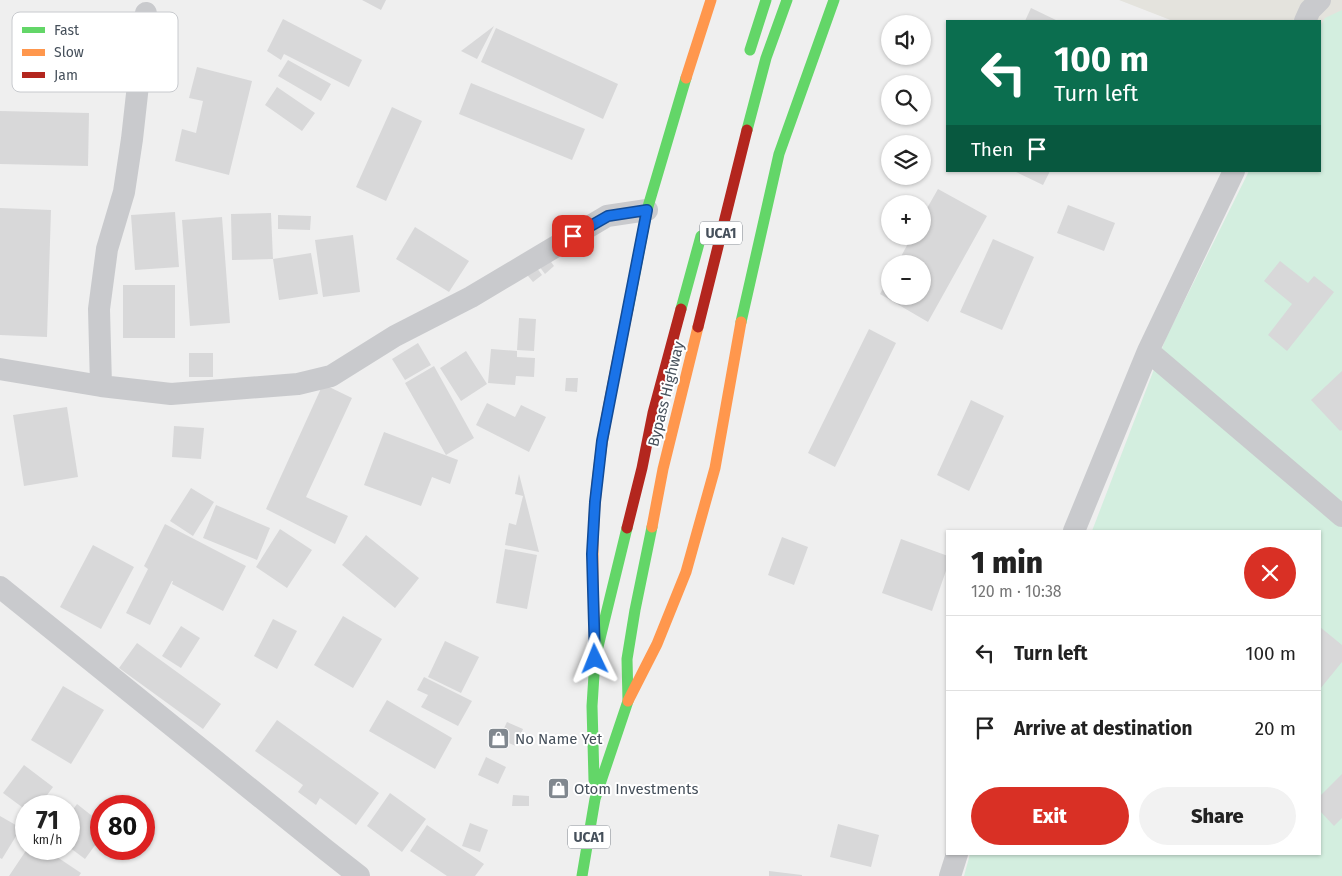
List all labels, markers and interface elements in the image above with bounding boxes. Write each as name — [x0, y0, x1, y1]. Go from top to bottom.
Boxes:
legend — [12, 12, 178, 92]
map controls — [881, 15, 931, 305]
button: sound — [881, 15, 931, 65]
text: Fast — [54, 22, 80, 39]
text: 100 m — [1054, 38, 1149, 80]
icon: left — [971, 40, 1036, 105]
text: Slow — [54, 44, 84, 61]
text: Jam — [54, 67, 78, 84]
button: search — [881, 75, 931, 125]
text: Turn left — [1054, 80, 1138, 107]
button: layers — [881, 135, 931, 185]
icon: arrive — [1023, 135, 1051, 163]
text: Then — [971, 138, 1013, 161]
button: + — [881, 195, 931, 245]
pin — [552, 215, 594, 257]
icon: arrive — [559, 222, 587, 250]
road number: UCA1 — [700, 222, 742, 244]
button: − — [881, 255, 931, 305]
street label: Bypass Highway — [644, 339, 688, 449]
text: 1 min — [971, 545, 1043, 581]
button: close — [1244, 547, 1296, 599]
text: 120 m · 10:38 — [971, 582, 1062, 601]
position arrow — [568, 632, 620, 684]
icon: left — [971, 639, 999, 667]
text: Turn left — [1014, 642, 1088, 665]
text: 100 m — [1245, 642, 1296, 665]
icon: arrive — [971, 714, 999, 742]
text: Arrive at destination — [1014, 717, 1193, 740]
text: 20 m — [1255, 717, 1296, 740]
shop icon: No Name Yet — [487, 727, 511, 751]
place label: No Name Yet — [515, 730, 603, 748]
shop icon: Otom Investments — [546, 777, 570, 801]
place label: Otom Investments — [574, 780, 698, 798]
button: Exit — [971, 787, 1129, 845]
button: Share — [1139, 787, 1296, 845]
speed limit sign: 80 — [90, 795, 155, 860]
text: 71 — [36, 806, 59, 836]
road number: UCA1 — [568, 826, 610, 849]
text: km/h — [33, 833, 62, 847]

